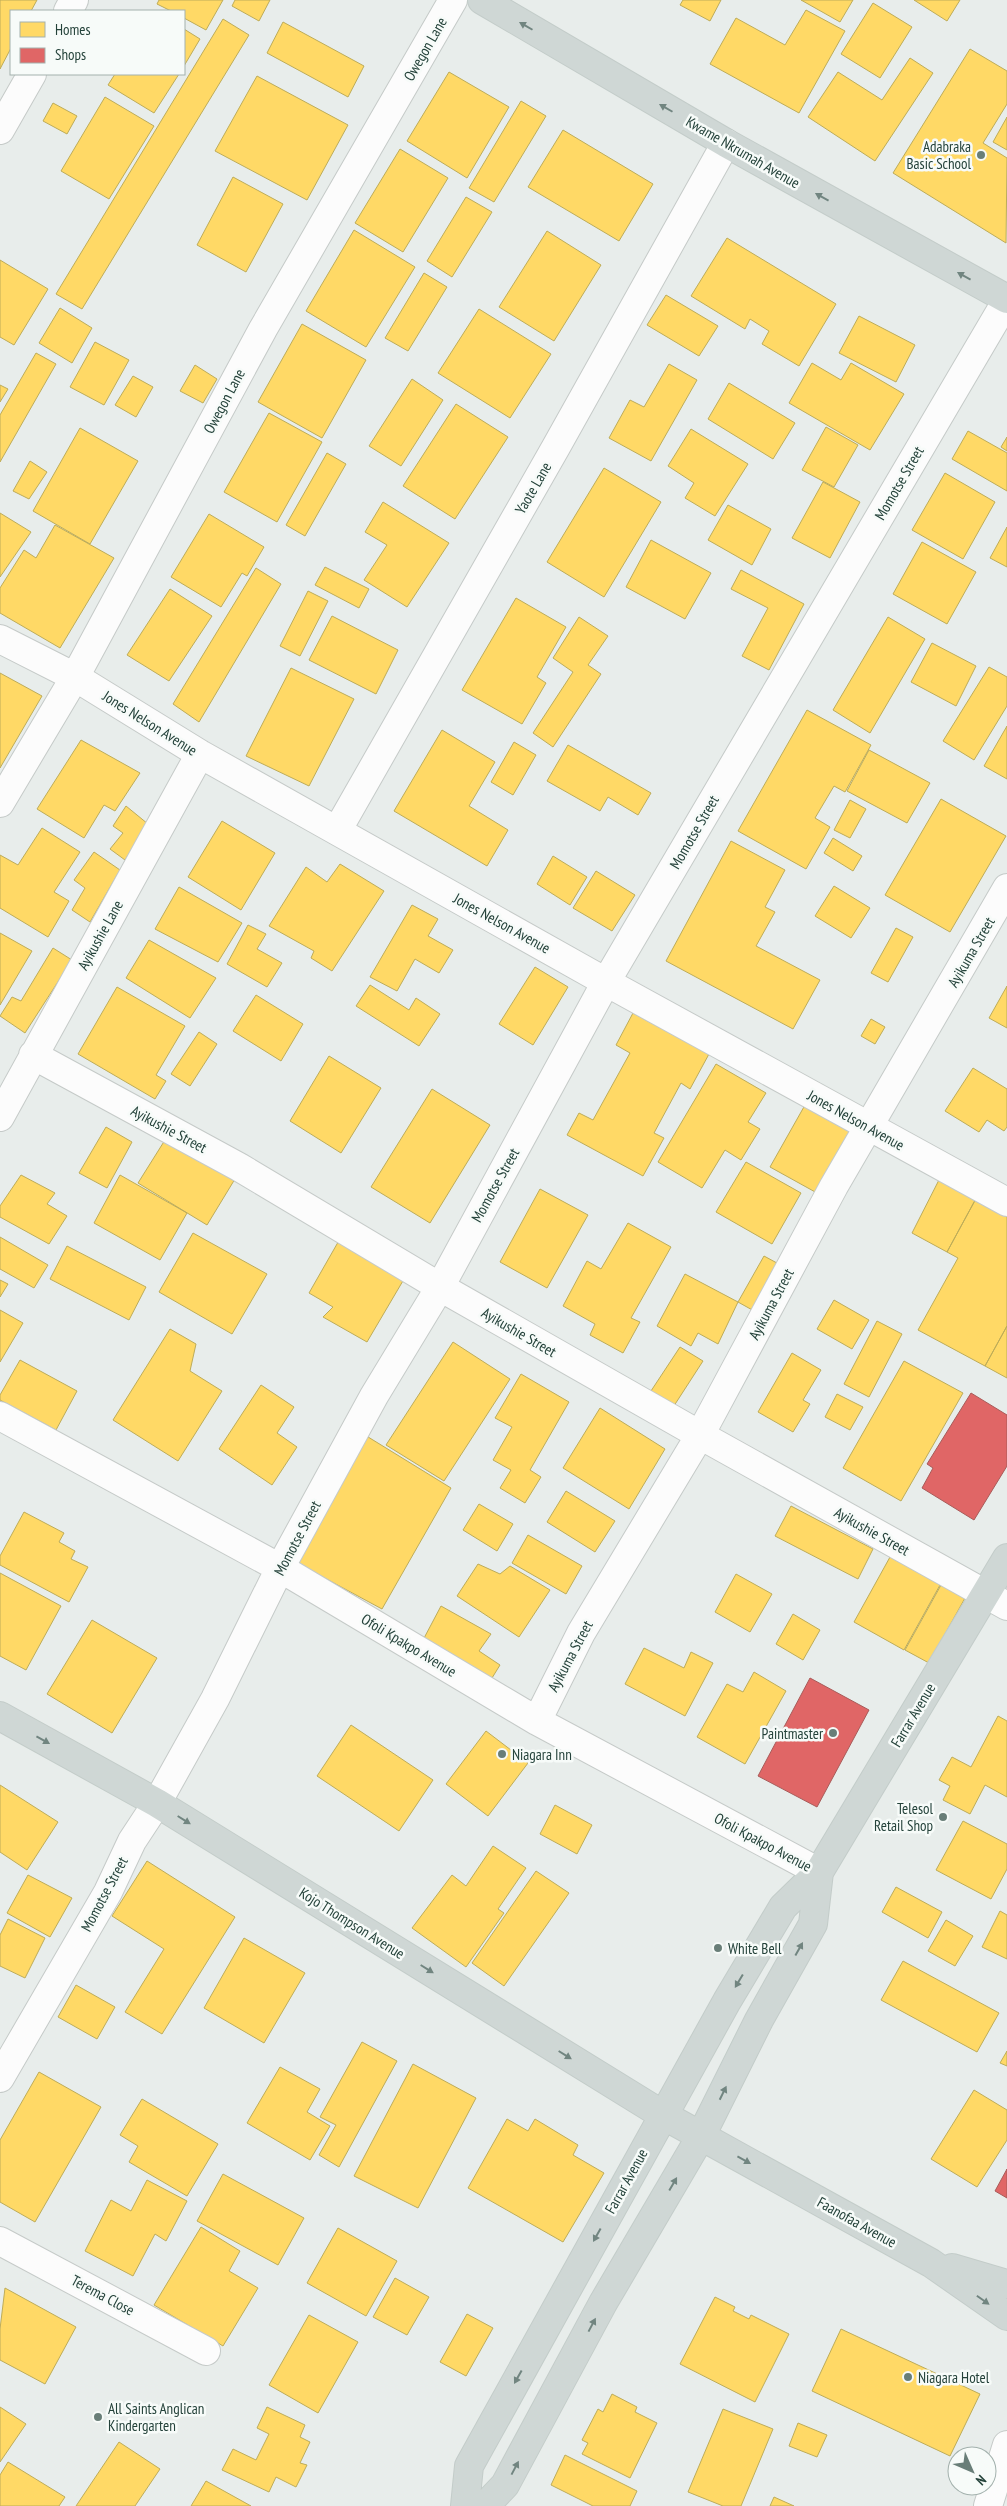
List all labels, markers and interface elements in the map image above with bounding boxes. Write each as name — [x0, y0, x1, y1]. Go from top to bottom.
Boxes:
legend — [10, 10, 185, 75]
street label: Owegon Lane — [399, 14, 451, 84]
text: Homes — [55, 20, 91, 39]
one-way arrow — [519, 21, 532, 30]
text: Shops — [55, 45, 86, 64]
one-way arrow — [659, 103, 672, 112]
street label: Kwame Nkrumah Avenue — [683, 112, 803, 192]
place label: Adabraka Basic School — [907, 137, 971, 173]
marker: Adabraka Basic School — [975, 149, 987, 161]
one-way arrow — [815, 193, 830, 201]
one-way arrow — [957, 272, 972, 280]
street label: Owegon Lane — [199, 365, 249, 437]
street label: Momotse Street — [870, 443, 928, 523]
street label: Yaote Lane — [511, 459, 555, 517]
street label: Jones Nelson Avenue — [98, 686, 201, 760]
street label: Momotse Street — [665, 792, 723, 872]
street label: Jones Nelson Avenue — [449, 888, 554, 957]
street label: Ayikushie Lane — [73, 897, 127, 973]
street label: Ayikuma Street — [943, 914, 999, 990]
street label: Jones Nelson Avenue — [803, 1085, 908, 1154]
street label: Ayikushie Street — [128, 1101, 210, 1157]
street label: Momotse Street — [467, 1145, 523, 1225]
street label: Ayikuma Street — [744, 1265, 798, 1343]
street label: Ayikushie Street — [478, 1303, 560, 1361]
street label: Momotse Street — [269, 1497, 325, 1579]
street label: Ayikushie Street — [831, 1503, 913, 1559]
street label: Ofoli Kpakpo Avenue — [358, 1609, 460, 1681]
street label: Ayikuma Street — [543, 1617, 597, 1695]
street label: Farrar Avenue — [887, 1680, 939, 1750]
place label: Paintmaster — [762, 1724, 824, 1743]
marker: Paintmaster — [827, 1727, 839, 1739]
one-way arrow — [35, 1736, 50, 1744]
place label: Niagara Inn — [512, 1745, 572, 1764]
marker: Niagara Inn — [496, 1748, 508, 1760]
place label: Telesol Retail Shop — [874, 1799, 934, 1835]
street label: Ofoli Kpakpo Avenue — [711, 1808, 815, 1876]
marker: Telesol Retail Shop — [937, 1811, 949, 1823]
one-way arrow — [178, 1815, 191, 1824]
street label: Momotse Street — [76, 1853, 132, 1935]
street label: Kojo Thompson Avenue — [296, 1883, 408, 1963]
place label: White Bell — [728, 1939, 782, 1958]
marker: White Bell — [712, 1942, 724, 1954]
one-way arrow — [794, 1942, 803, 1956]
one-way arrow — [420, 1965, 433, 1974]
one-way arrow — [735, 1974, 744, 1987]
one-way arrow — [558, 2050, 571, 2059]
one-way arrow — [719, 2085, 727, 2100]
street label: Farrar Avenue — [600, 2145, 652, 2217]
one-way arrow — [737, 2155, 750, 2164]
one-way arrow — [668, 2178, 677, 2191]
street label: Faanofaa Avenue — [814, 2192, 900, 2252]
one-way arrow — [592, 2228, 601, 2241]
street label: Terema Close — [68, 2270, 138, 2320]
one-way arrow — [977, 2294, 990, 2304]
one-way arrow — [588, 2318, 596, 2332]
place label: Niagara Hotel — [918, 2368, 990, 2387]
one-way arrow — [514, 2369, 522, 2384]
marker: Niagara Hotel — [902, 2371, 914, 2383]
place label: All Saints Anglican Kindergarten — [108, 2399, 204, 2435]
marker: All Saints Anglican Kindergarten — [92, 2411, 104, 2423]
north arrow — [947, 2446, 997, 2496]
one-way arrow — [510, 2461, 519, 2475]
text: N — [972, 2471, 990, 2489]

